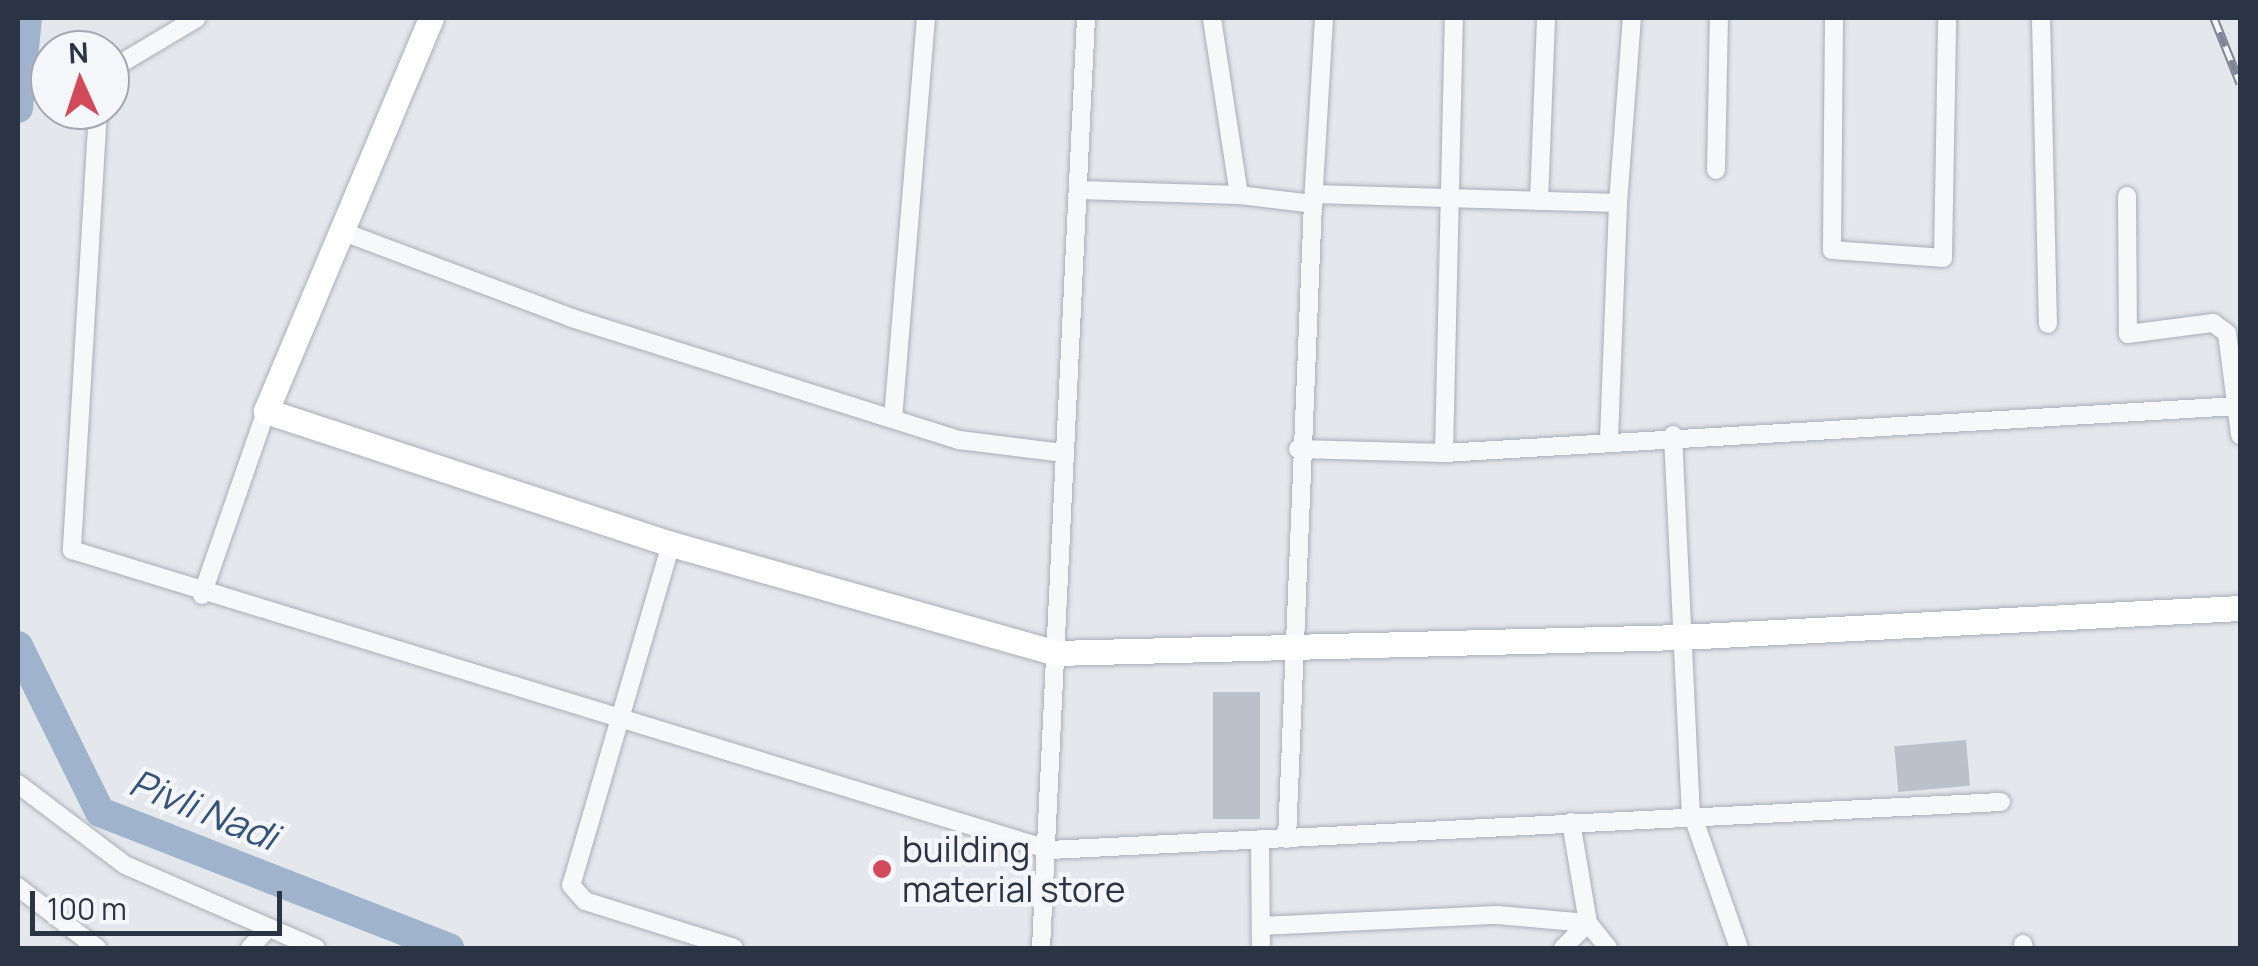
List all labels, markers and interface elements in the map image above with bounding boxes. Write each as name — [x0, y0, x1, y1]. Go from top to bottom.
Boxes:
north arrow — [30, 30, 130, 130]
text: N — [67, 33, 90, 72]
water label: Pivli Nadi — [124, 759, 284, 859]
place label: building material store — [902, 828, 1125, 910]
marker: building material store — [871, 858, 893, 880]
scale bar — [35, 871, 288, 933]
text: 100 m — [47, 888, 127, 929]

